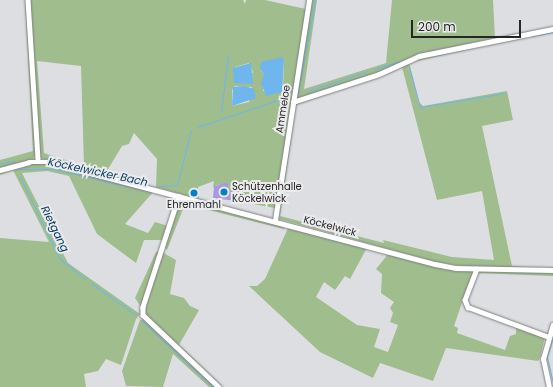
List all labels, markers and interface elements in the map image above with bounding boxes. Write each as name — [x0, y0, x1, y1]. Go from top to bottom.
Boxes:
scale bar — [413, 12, 523, 38]
text: 200 m — [418, 18, 456, 35]
street label: Ammeloe — [273, 84, 293, 134]
water label: Köckelwicker Bach — [47, 155, 149, 189]
place label: Schützenhalle Köckelwick — [232, 180, 302, 204]
marker: Schützenhalle Köckelwick — [219, 187, 229, 197]
marker: Ehrenmahl — [189, 188, 199, 198]
place label: Ehrenmahl — [167, 199, 221, 211]
water label: Rietgang — [38, 204, 72, 254]
street label: Köckelwick — [302, 213, 358, 239]

